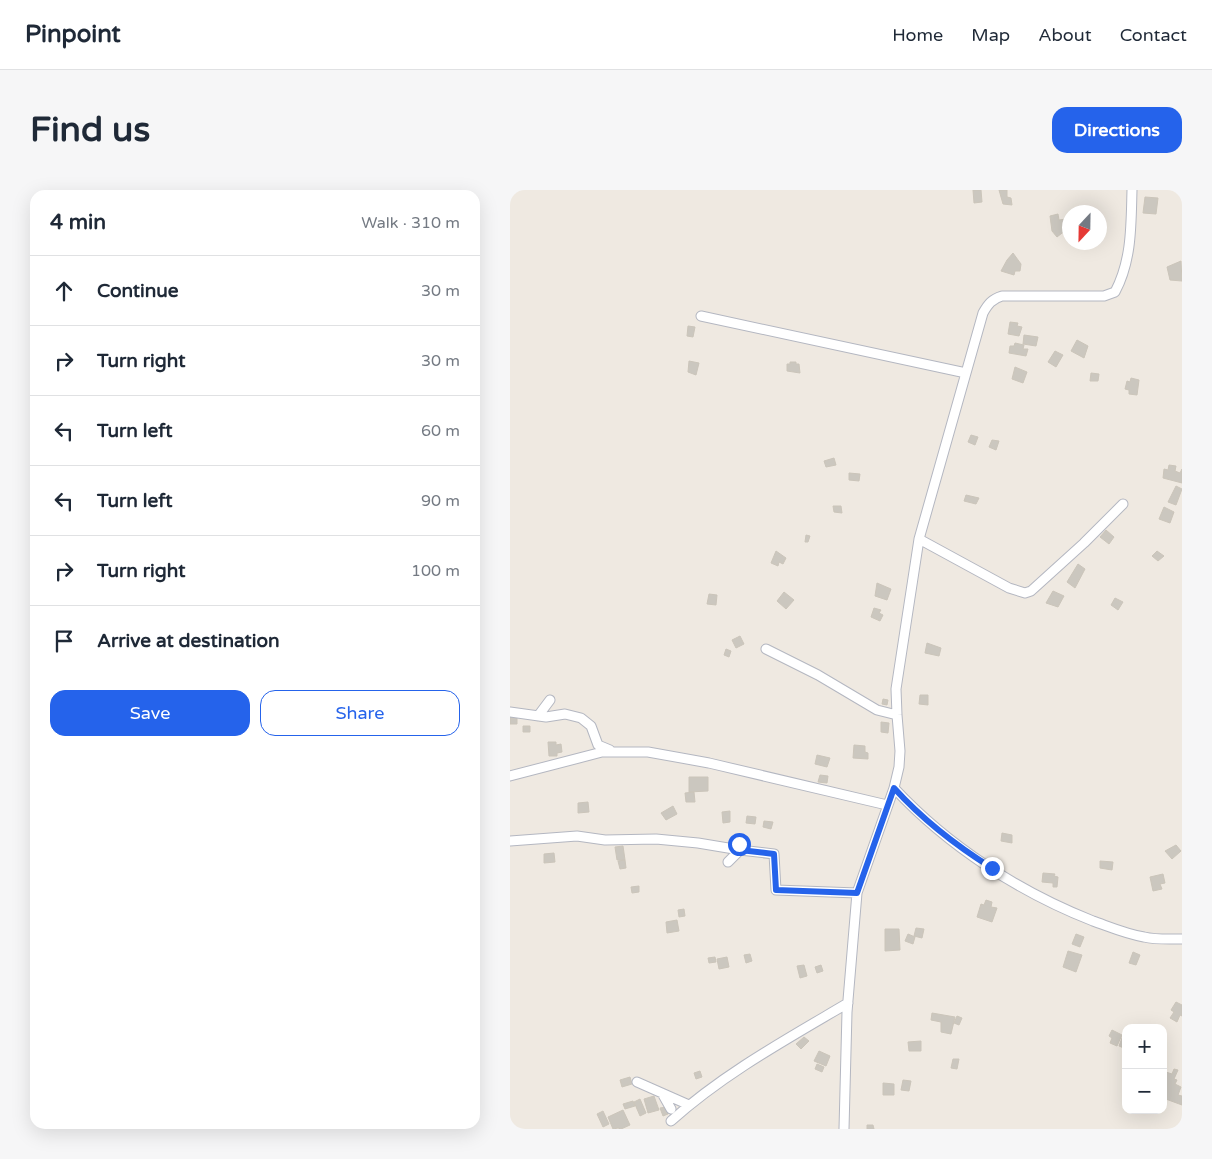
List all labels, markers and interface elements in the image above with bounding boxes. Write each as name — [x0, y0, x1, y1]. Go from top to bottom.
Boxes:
text: Pinpoint — [25, 20, 121, 49]
text: Home — [892, 24, 943, 46]
text: Map — [971, 24, 1010, 46]
text: About — [1038, 24, 1092, 46]
text: Contact — [1120, 24, 1187, 46]
button: Directions — [1052, 107, 1182, 153]
text: Find us — [30, 109, 150, 151]
north arrow — [1062, 205, 1107, 250]
text: 4 min — [50, 210, 106, 235]
text: Walk · 310 m — [361, 213, 460, 233]
icon: ahead — [50, 277, 78, 305]
text: Continue — [97, 280, 179, 302]
text: 30 m — [421, 281, 460, 301]
icon: right — [50, 347, 78, 375]
text: Turn right — [97, 350, 185, 372]
text: 30 m — [421, 351, 460, 371]
icon: left — [50, 417, 78, 445]
text: Turn left — [97, 420, 173, 442]
text: 60 m — [421, 421, 460, 441]
icon: left — [50, 487, 78, 515]
text: Turn left — [97, 490, 173, 512]
text: 90 m — [421, 491, 460, 511]
icon: right — [50, 557, 78, 585]
text: Turn right — [97, 560, 185, 582]
text: 100 m — [411, 561, 460, 581]
icon: arrive — [50, 627, 78, 655]
text: Arrive at destination — [97, 630, 280, 652]
button: Save — [50, 690, 250, 736]
button: Share — [260, 690, 460, 736]
route start — [728, 833, 751, 856]
route end — [981, 857, 1004, 880]
map controls — [1122, 1024, 1167, 1114]
button: + — [1122, 1024, 1167, 1069]
button: − — [1122, 1069, 1167, 1114]

